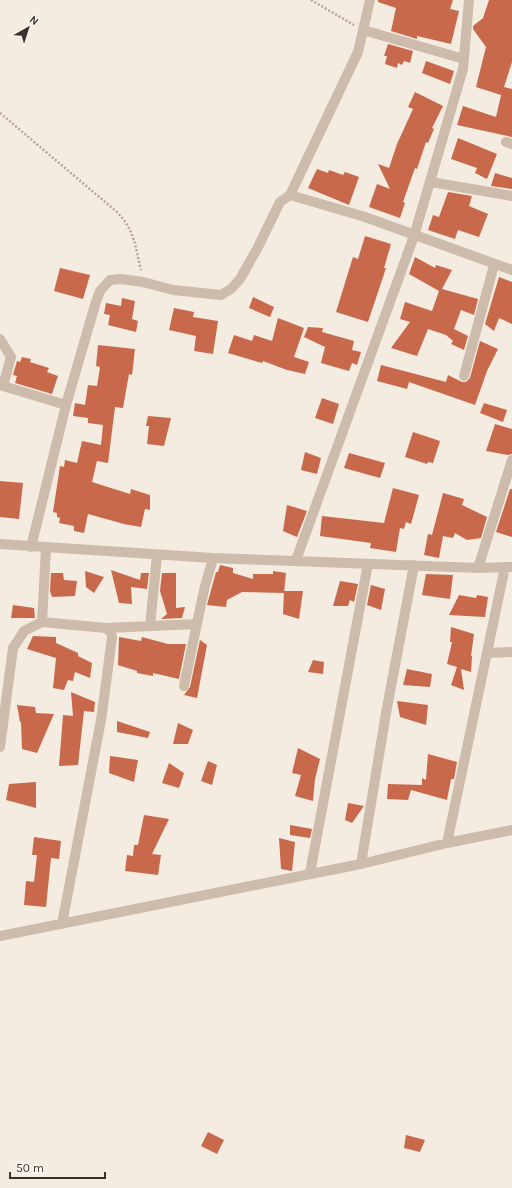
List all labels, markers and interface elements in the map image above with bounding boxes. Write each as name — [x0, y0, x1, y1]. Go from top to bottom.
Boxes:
north arrow — [8, 8, 48, 48]
text: N — [27, 13, 41, 28]
scale bar — [10, 1154, 105, 1180]
text: 50 m — [16, 1161, 44, 1175]

